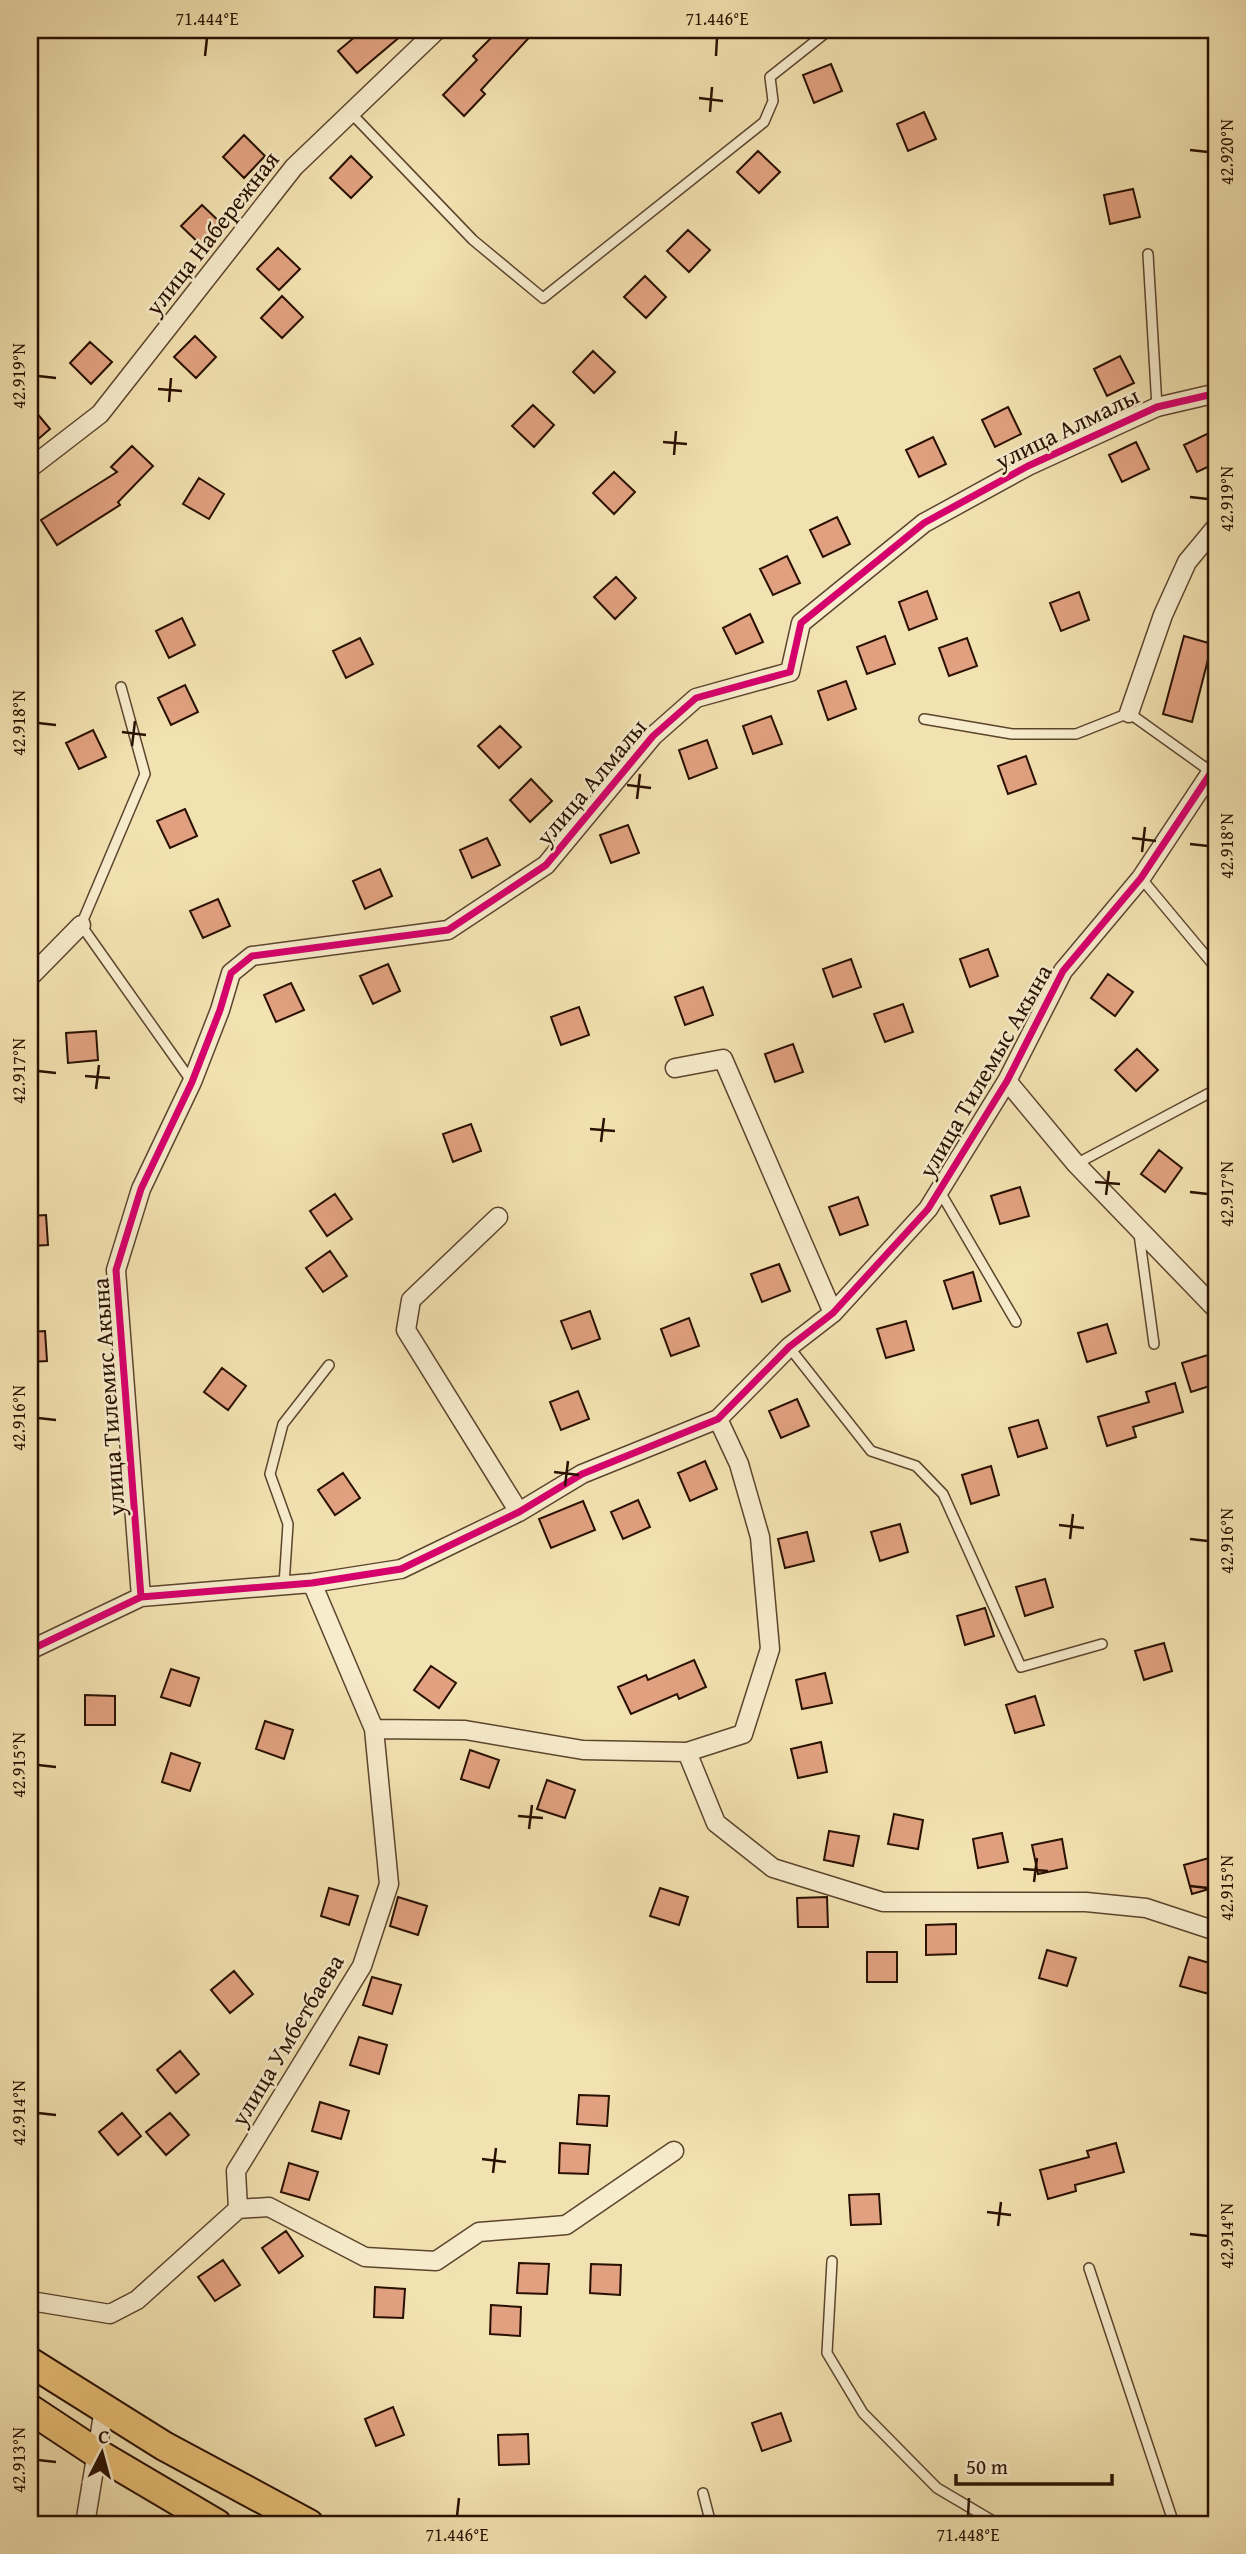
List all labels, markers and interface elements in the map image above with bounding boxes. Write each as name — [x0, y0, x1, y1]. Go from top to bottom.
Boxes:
text: 71.444°E — [175, 5, 239, 32]
text: 71.446°E — [685, 5, 749, 32]
text: 42.920°N — [1213, 119, 1240, 185]
street label: улица Набережная — [136, 143, 287, 323]
text: 42.919°N — [5, 343, 32, 409]
street label: улица Алмалы — [988, 378, 1145, 478]
text: 42.919°N — [1213, 466, 1240, 532]
text: 42.918°N — [5, 690, 32, 756]
street label: улица Алмалы — [527, 711, 655, 854]
text: 42.918°N — [1213, 813, 1240, 879]
street label: улица Тилемыс Акына — [909, 957, 1061, 1185]
text: 42.917°N — [5, 1038, 32, 1104]
text: 42.917°N — [1213, 1161, 1240, 1227]
street label: улица Тилемис Акына — [82, 1276, 134, 1518]
text: 42.916°N — [5, 1385, 32, 1451]
text: 42.916°N — [1213, 1508, 1240, 1574]
text: 42.915°N — [5, 1732, 32, 1798]
text: 42.915°N — [1213, 1855, 1240, 1921]
street label: улица Умбетбаева — [221, 1947, 353, 2133]
text: 42.914°N — [5, 2080, 32, 2146]
text: 42.914°N — [1213, 2203, 1240, 2269]
north arrow — [66, 2418, 136, 2488]
text: С — [97, 2422, 111, 2451]
text: 42.913°N — [5, 2427, 32, 2493]
scale bar — [956, 2442, 1111, 2486]
text: 50 m — [966, 2451, 1008, 2482]
text: 71.446°E — [425, 2521, 489, 2548]
text: 71.448°E — [936, 2521, 1000, 2548]

